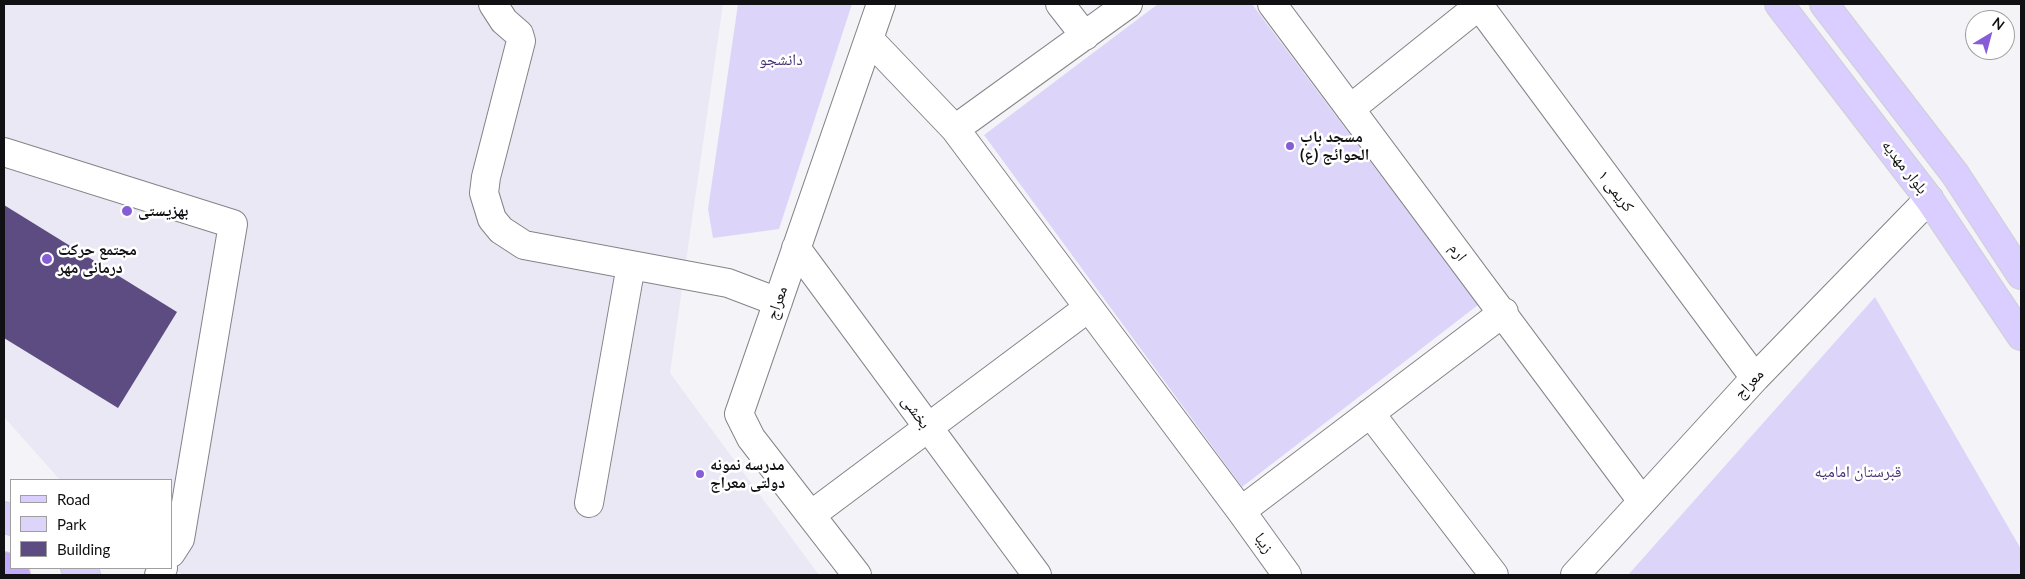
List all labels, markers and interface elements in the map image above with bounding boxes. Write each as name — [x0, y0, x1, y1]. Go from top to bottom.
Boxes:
north arrow — [1965, 10, 2015, 60]
text: N — [1989, 13, 2008, 33]
park label: دانشجو — [759, 50, 803, 70]
place label: مسجد باب الحوائج (ع) — [1300, 127, 1369, 165]
street label: بلوار مهدیه — [1878, 136, 1932, 198]
marker: مسجد باب الحوائج (ع) — [1284, 140, 1296, 152]
street label: کریمی ۱ — [1594, 166, 1638, 216]
place label: بهزیستی — [138, 201, 189, 221]
marker: بهزیستی — [120, 204, 134, 218]
street label: ارم — [1445, 239, 1471, 265]
place label: مجتمع حرکت درمانی مهر — [58, 240, 137, 278]
marker: مجتمع حرکت درمانی مهر — [40, 252, 54, 266]
street label: معراج — [762, 284, 792, 322]
street label: معراج — [1730, 365, 1768, 403]
street label: بخشی — [897, 392, 935, 432]
place label: مدرسه نمونه دولتی معراج — [710, 455, 785, 493]
park label: قبرستان امامیه — [1814, 462, 1902, 482]
marker: مدرسه نمونه دولتی معراج — [694, 468, 706, 480]
legend — [10, 479, 172, 569]
text: Road — [57, 490, 90, 508]
text: Park — [57, 515, 86, 533]
street label: زیبا — [1250, 529, 1278, 557]
text: Building — [57, 540, 110, 558]

